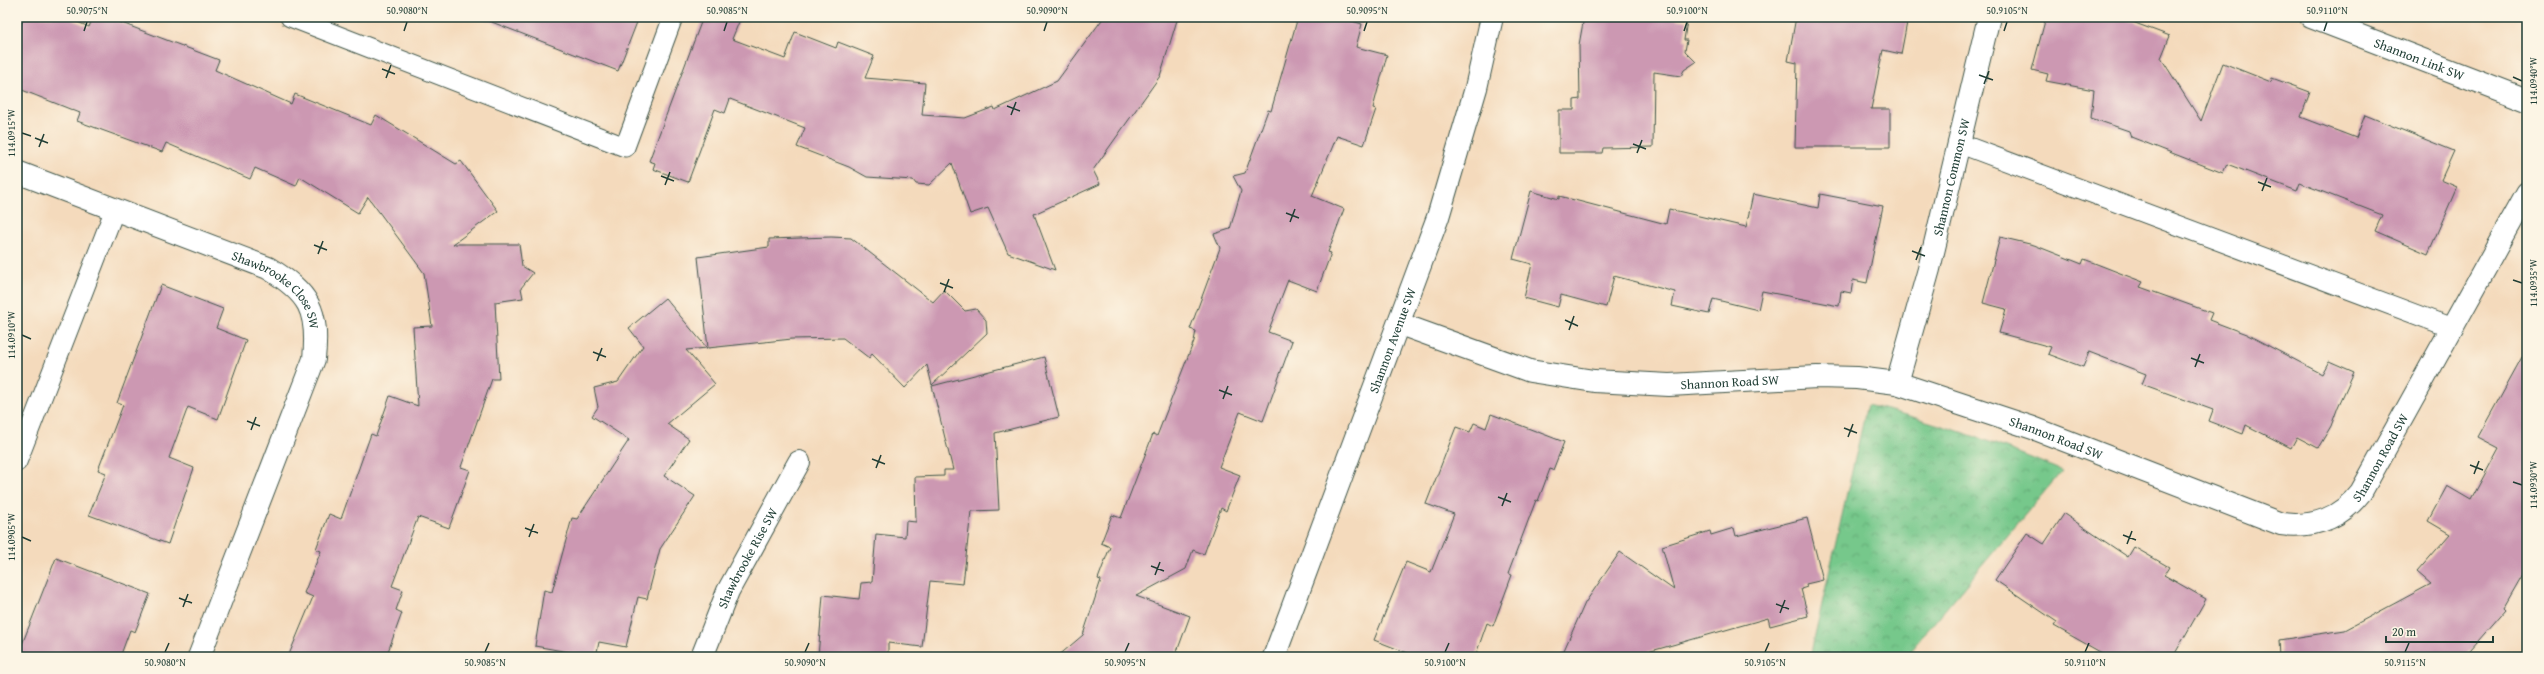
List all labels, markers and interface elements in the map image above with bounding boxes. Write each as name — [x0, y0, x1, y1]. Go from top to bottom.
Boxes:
text: 50.9075°N — [66, 3, 108, 18]
text: 50.9080°N — [386, 3, 428, 18]
text: 50.9085°N — [706, 3, 748, 18]
text: 50.9090°N — [1026, 3, 1068, 18]
text: 50.9095°N — [1346, 3, 1388, 18]
text: 50.9100°N — [1666, 3, 1708, 18]
text: 50.9105°N — [1986, 3, 2028, 18]
text: 50.9110°N — [2306, 3, 2348, 18]
street label: Shannon Link SW — [2371, 33, 2467, 85]
text: 114.0940°W — [2526, 56, 2541, 105]
text: 114.0915°W — [4, 108, 19, 157]
street label: Shannon Common SW — [1928, 116, 1974, 238]
street label: Shawbrooke Close SW — [229, 246, 324, 330]
text: 114.0935°W — [2526, 258, 2541, 307]
street label: Shannon Avenue SW — [1364, 285, 1420, 396]
text: 114.0910°W — [4, 310, 19, 359]
street label: Shannon Road SW — [1680, 370, 1780, 394]
street label: Shannon Road SW — [2347, 410, 2412, 506]
street label: Shannon Road SW — [2007, 411, 2106, 464]
text: 114.0930°W — [2526, 460, 2541, 509]
street label: Shawbrooke Rise SW — [713, 504, 782, 611]
text: 114.0905°W — [4, 512, 19, 561]
scale bar — [2386, 618, 2493, 644]
text: 20 m — [2392, 623, 2416, 640]
text: 50.9080°N — [144, 655, 186, 670]
text: 50.9085°N — [464, 655, 506, 670]
text: 50.9090°N — [784, 655, 826, 670]
text: 50.9095°N — [1104, 655, 1146, 670]
text: 50.9100°N — [1424, 655, 1466, 670]
text: 50.9105°N — [1744, 655, 1786, 670]
text: 50.9110°N — [2064, 655, 2106, 670]
text: 50.9115°N — [2384, 655, 2426, 670]

